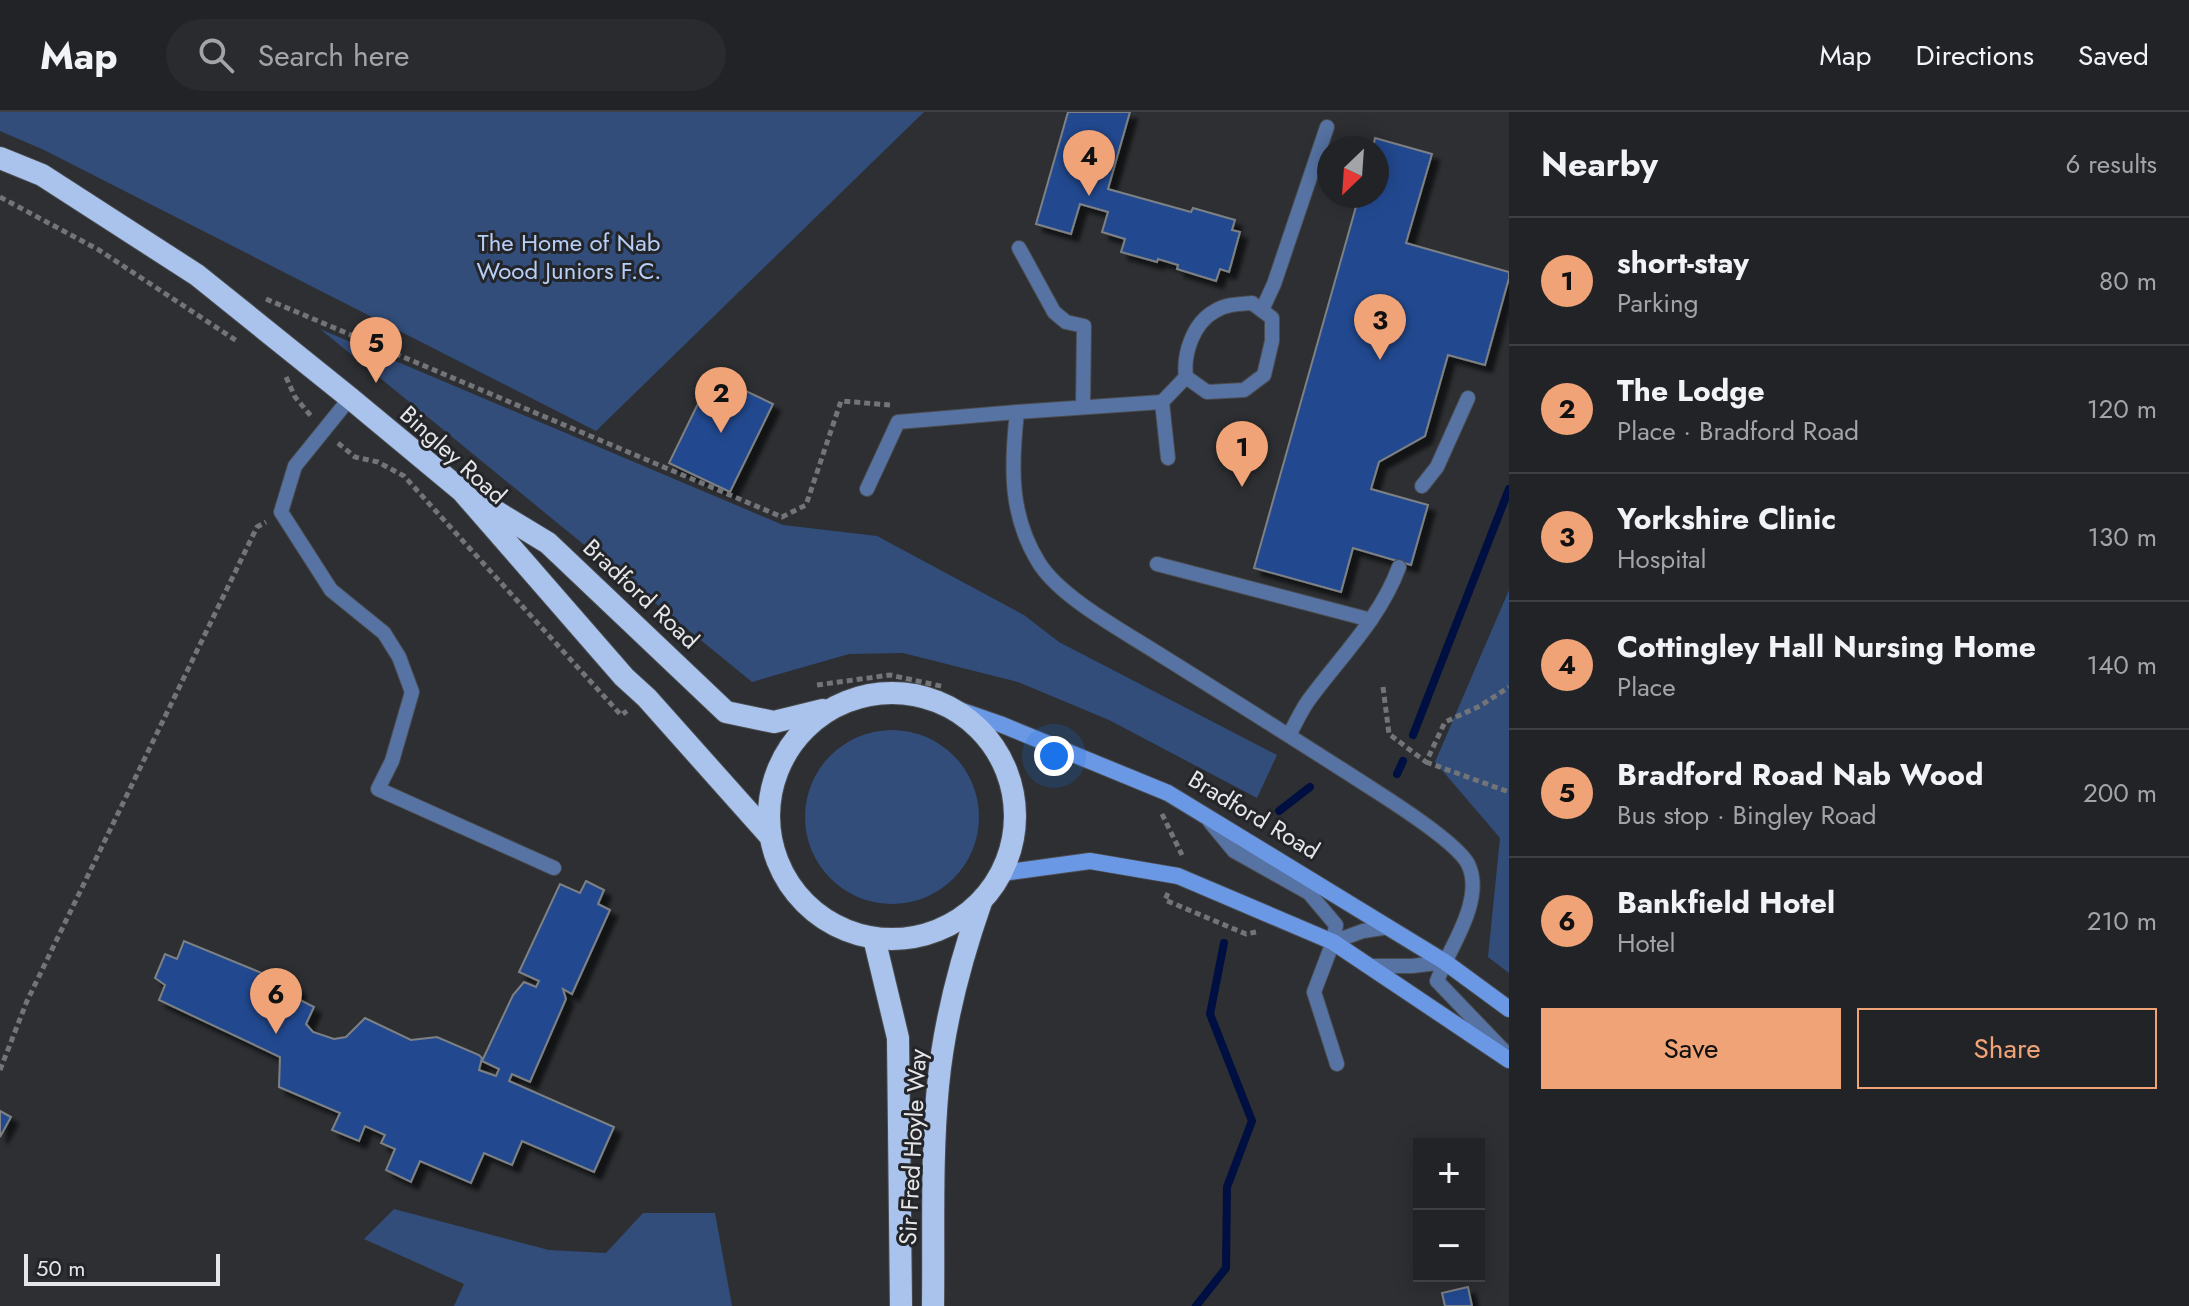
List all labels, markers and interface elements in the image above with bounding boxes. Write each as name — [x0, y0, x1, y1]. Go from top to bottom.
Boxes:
search box — [166, 19, 726, 91]
text: Map — [40, 28, 118, 83]
icon: search — [194, 33, 238, 77]
text: Search here — [258, 34, 410, 77]
text: Map — [1819, 35, 1871, 76]
text: Directions — [1915, 35, 2034, 76]
text: Saved — [2078, 35, 2149, 76]
pin: 4 — [1063, 130, 1115, 196]
north arrow — [1317, 136, 1389, 208]
text: Nearby — [1541, 140, 1658, 189]
text: 6 results — [2065, 145, 2157, 183]
park label: The Home of Nab Wood Juniors F.C. — [476, 225, 662, 288]
text: short-stay — [1617, 241, 1749, 284]
text: 1 — [1560, 262, 1574, 300]
text: 80 m — [2099, 262, 2157, 300]
text: Parking — [1617, 284, 1699, 322]
pin: 3 — [1354, 294, 1406, 360]
pin: 5 — [350, 317, 402, 383]
pin: 2 — [695, 367, 747, 433]
text: The Lodge — [1617, 369, 1765, 412]
text: 2 — [1558, 390, 1576, 428]
text: 120 m — [2087, 390, 2157, 428]
street label: Bingley Road — [392, 397, 514, 512]
text: Place · Bradford Road — [1617, 412, 1859, 450]
pin: 1 — [1216, 421, 1268, 487]
text: Yorkshire Clinic — [1617, 497, 1836, 540]
text: 3 — [1559, 518, 1575, 556]
text: 130 m — [2087, 518, 2157, 556]
street label: Bradford Road — [575, 530, 707, 657]
text: Hospital — [1617, 540, 1707, 578]
text: Cottingley Hall Nursing Home — [1617, 625, 2036, 668]
text: 4 — [1558, 646, 1576, 684]
text: 140 m — [2086, 646, 2157, 684]
text: Place — [1617, 668, 1676, 706]
your location — [1034, 736, 1074, 776]
text: Bradford Road Nab Wood — [1617, 753, 1984, 796]
street label: Bradford Road — [1182, 762, 1327, 868]
text: 5 — [1559, 774, 1575, 812]
text: 200 m — [2083, 774, 2157, 812]
text: Bus stop · Bingley Road — [1617, 796, 1877, 834]
text: Bankfield Hotel — [1617, 881, 1835, 924]
text: 6 — [1558, 902, 1576, 940]
text: 210 m — [2087, 902, 2157, 940]
text: Hotel — [1617, 924, 1675, 962]
pin: 6 — [250, 968, 302, 1034]
button: Save — [1541, 1008, 1841, 1089]
button: Share — [1857, 1008, 2157, 1089]
street label: Sir Fred Hoyle Way — [890, 1048, 935, 1246]
map controls — [1413, 1138, 1485, 1282]
button: + — [1413, 1138, 1485, 1210]
button: − — [1413, 1210, 1485, 1282]
scale bar — [24, 1250, 220, 1286]
text: 50 m — [36, 1252, 85, 1284]

